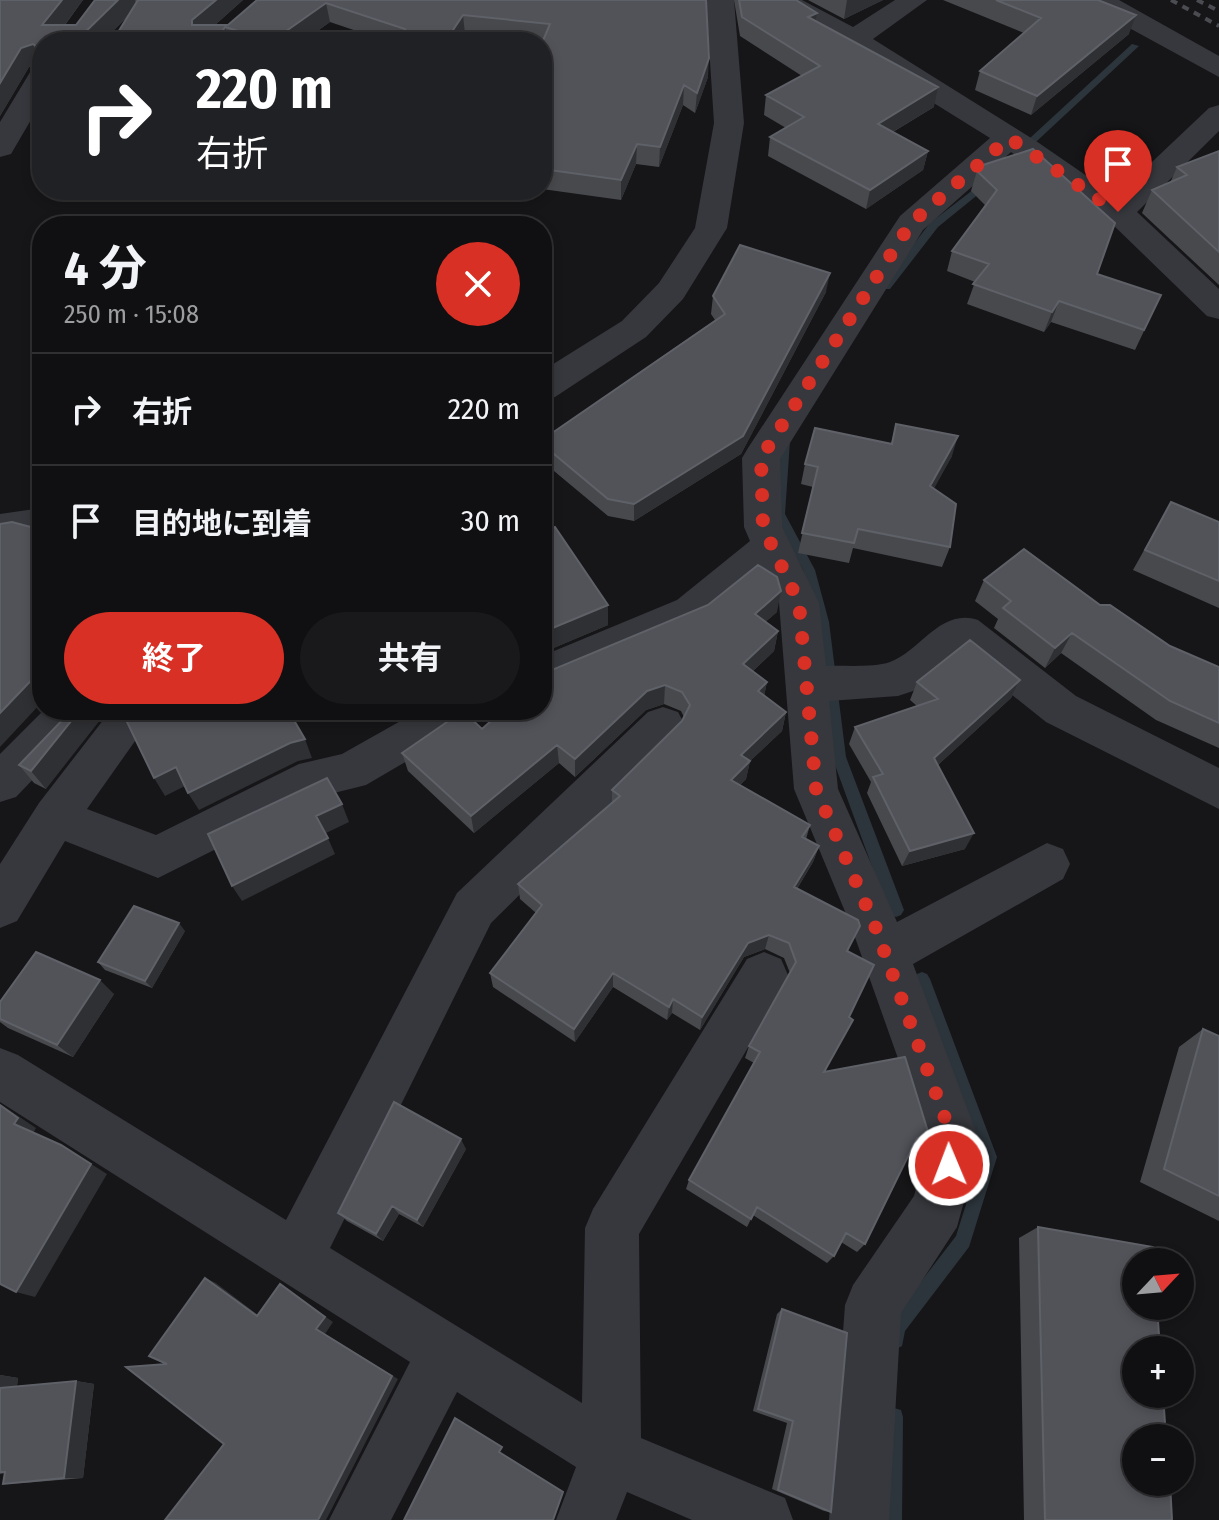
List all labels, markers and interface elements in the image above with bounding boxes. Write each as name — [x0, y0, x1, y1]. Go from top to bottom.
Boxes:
text: 220 m — [196, 56, 333, 123]
icon: right — [64, 64, 168, 168]
pin — [1084, 130, 1152, 212]
text: 右折 — [196, 132, 268, 176]
icon: arrive — [1096, 142, 1140, 186]
text: 4 分 — [64, 240, 147, 298]
button: close — [436, 242, 520, 326]
text: 250 m · 15:08 — [64, 299, 199, 330]
icon: right — [64, 387, 108, 431]
text: 220 m — [448, 391, 520, 427]
text: 右折 — [132, 394, 192, 430]
icon: arrive — [64, 499, 108, 543]
text: 30 m — [461, 503, 520, 539]
text: 目的地に到着 — [132, 506, 312, 542]
button: 終了 — [64, 612, 284, 704]
button: 共有 — [300, 612, 520, 704]
position arrow — [907, 1123, 991, 1207]
north arrow — [1122, 1248, 1194, 1320]
map controls — [1122, 1248, 1194, 1496]
button: + — [1122, 1336, 1194, 1408]
button: − — [1122, 1424, 1194, 1496]

